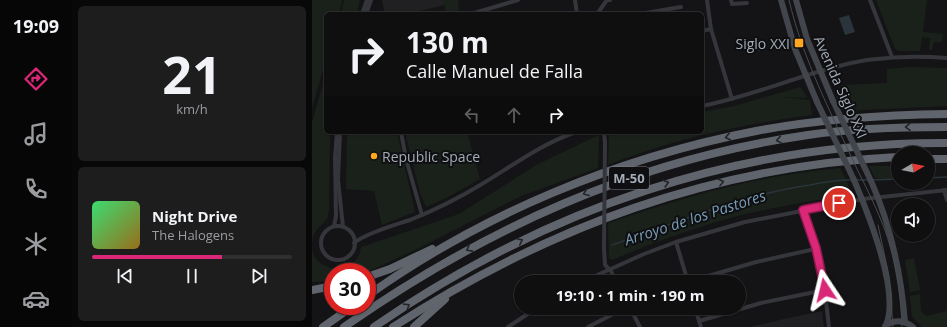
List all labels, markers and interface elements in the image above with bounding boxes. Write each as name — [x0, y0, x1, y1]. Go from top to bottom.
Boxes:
text: 19:09 — [13, 14, 59, 38]
text: 130 m — [406, 23, 489, 61]
icon: right — [340, 28, 392, 80]
street label: Avenida Siglo XXI — [810, 33, 872, 141]
place label: Siglo XXI — [736, 34, 790, 53]
marker: Siglo XXI — [793, 37, 805, 49]
text: 21 — [162, 38, 222, 109]
text: Calle Manuel de Falla — [406, 59, 583, 83]
icon: directions — [22, 65, 50, 93]
text: km/h — [176, 100, 208, 118]
icon: left — [461, 104, 483, 126]
icon: ahead — [503, 104, 525, 126]
icon: right — [545, 104, 567, 126]
icon: music — [22, 120, 50, 148]
one-way arrow — [905, 123, 911, 131]
one-way arrow — [725, 133, 731, 141]
one-way arrow — [776, 135, 782, 144]
north arrow — [891, 146, 935, 190]
map controls — [891, 146, 935, 242]
place label: Republic Space — [382, 147, 480, 166]
marker: Republic Space — [369, 151, 379, 161]
road number: M-50 — [609, 167, 649, 189]
icon: phone — [22, 175, 50, 203]
one-way arrow — [718, 178, 724, 186]
one-way arrow — [663, 180, 670, 188]
water label: Arroyo de los Pastores — [621, 185, 769, 250]
pin — [822, 186, 856, 220]
one-way arrow — [583, 189, 590, 197]
icon: arrive — [828, 192, 850, 214]
button: sound — [891, 198, 935, 242]
text: Night Drive — [152, 206, 237, 226]
text: The Halogens — [152, 226, 234, 244]
icon: climate — [22, 230, 50, 258]
one-way arrow — [515, 238, 523, 246]
one-way arrow — [466, 244, 473, 252]
speed limit sign: 30 — [324, 263, 376, 315]
icon: previous — [114, 265, 136, 287]
icon: pause — [181, 265, 203, 287]
icon: next — [248, 265, 270, 287]
position arrow — [804, 269, 846, 311]
icon: car — [22, 285, 50, 313]
text: 19:10 · 1 min · 190 m — [556, 285, 704, 305]
one-way arrow — [403, 303, 410, 310]

